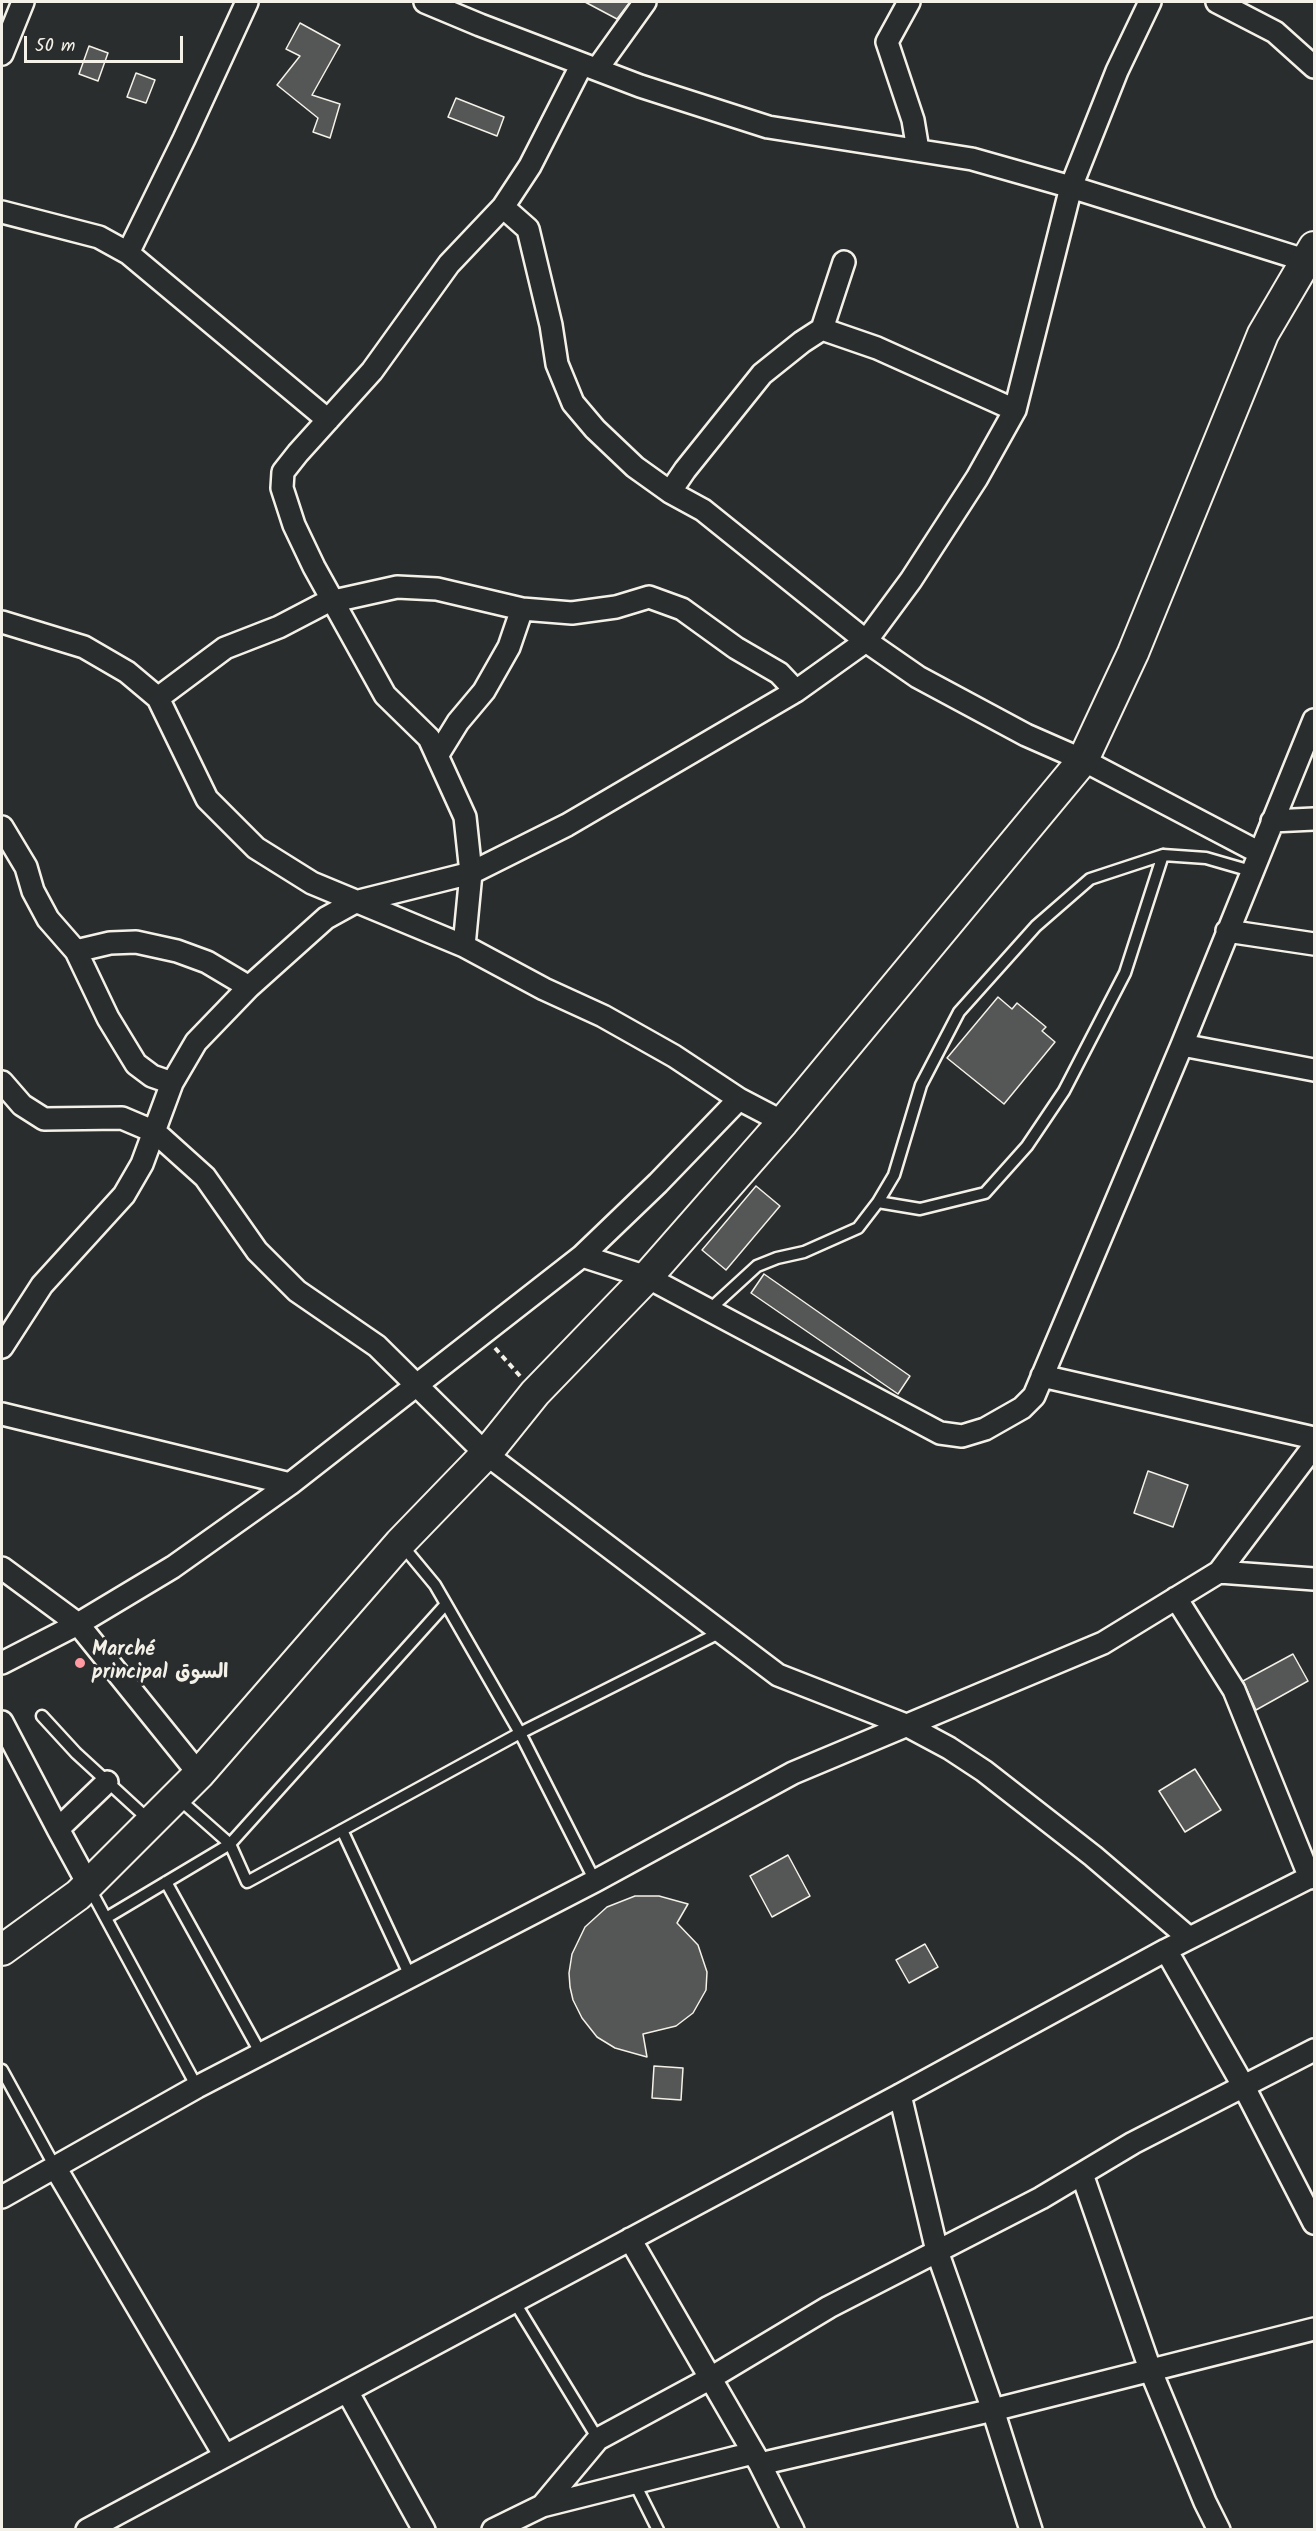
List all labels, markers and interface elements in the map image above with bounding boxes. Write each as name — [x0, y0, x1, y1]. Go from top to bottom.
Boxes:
scale bar — [27, 24, 186, 62]
text: 50 m — [35, 32, 75, 61]
place label: Marché principal السوق — [92, 1640, 228, 1687]
marker: Marché principal السوق — [73, 1656, 87, 1670]

